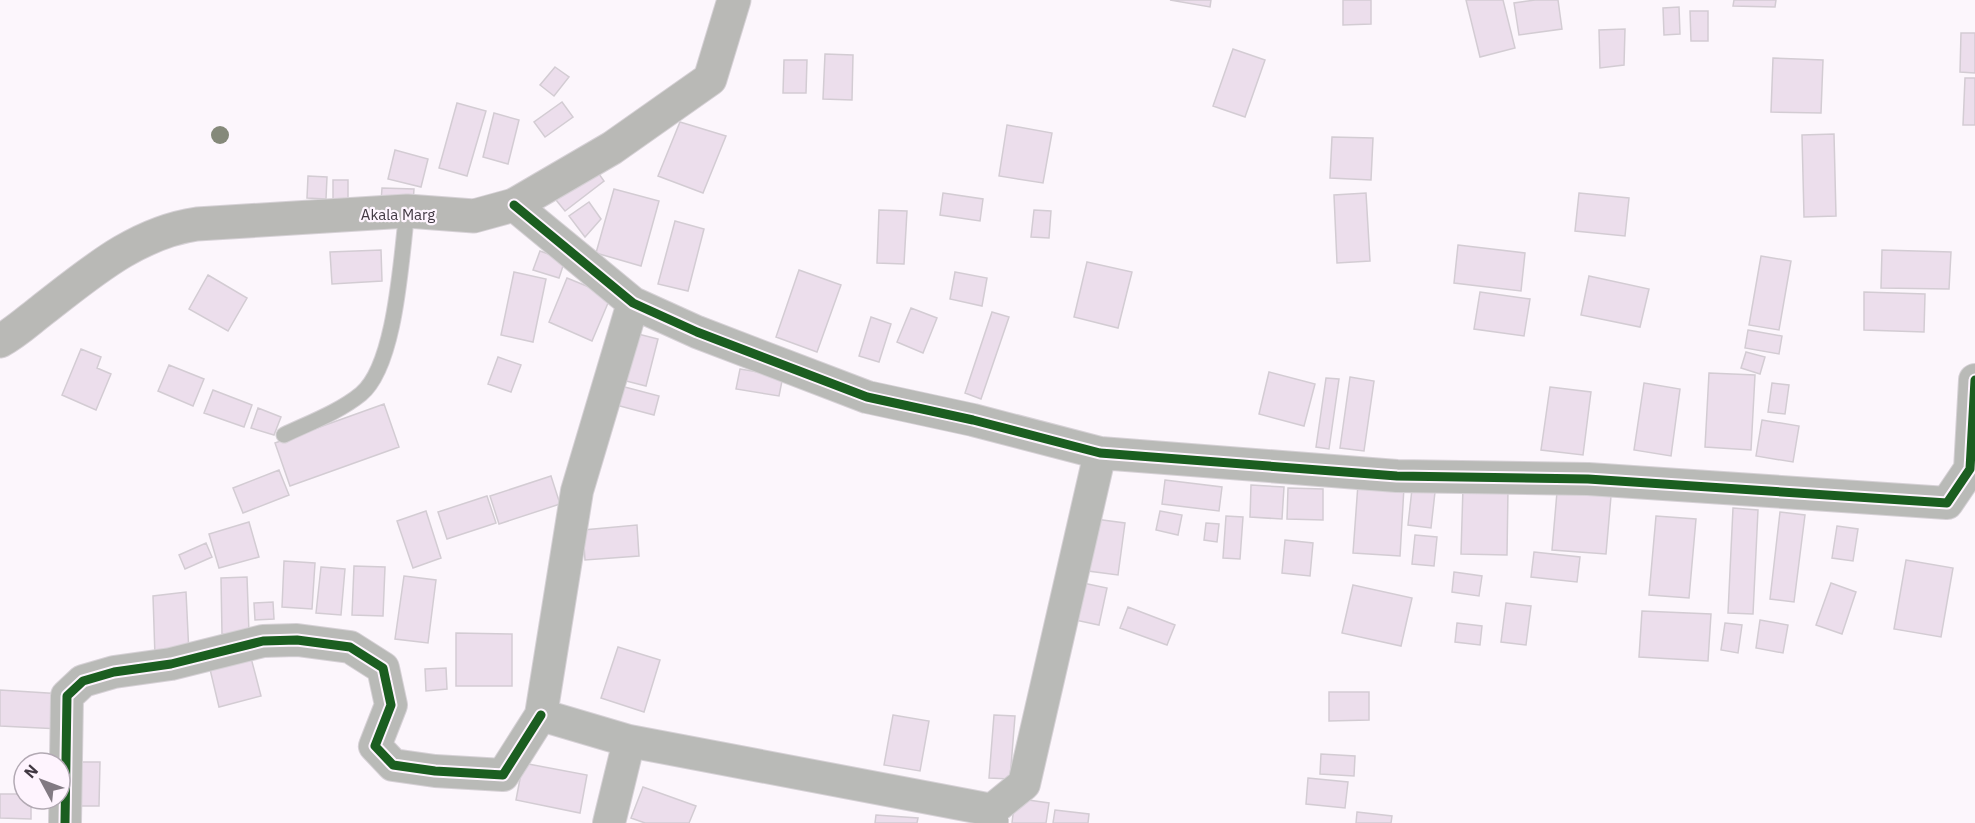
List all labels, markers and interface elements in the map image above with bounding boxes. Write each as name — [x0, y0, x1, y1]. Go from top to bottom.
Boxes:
street label: Akala Marg — [361, 205, 435, 224]
north arrow — [12, 751, 72, 811]
text: N — [19, 760, 42, 782]

